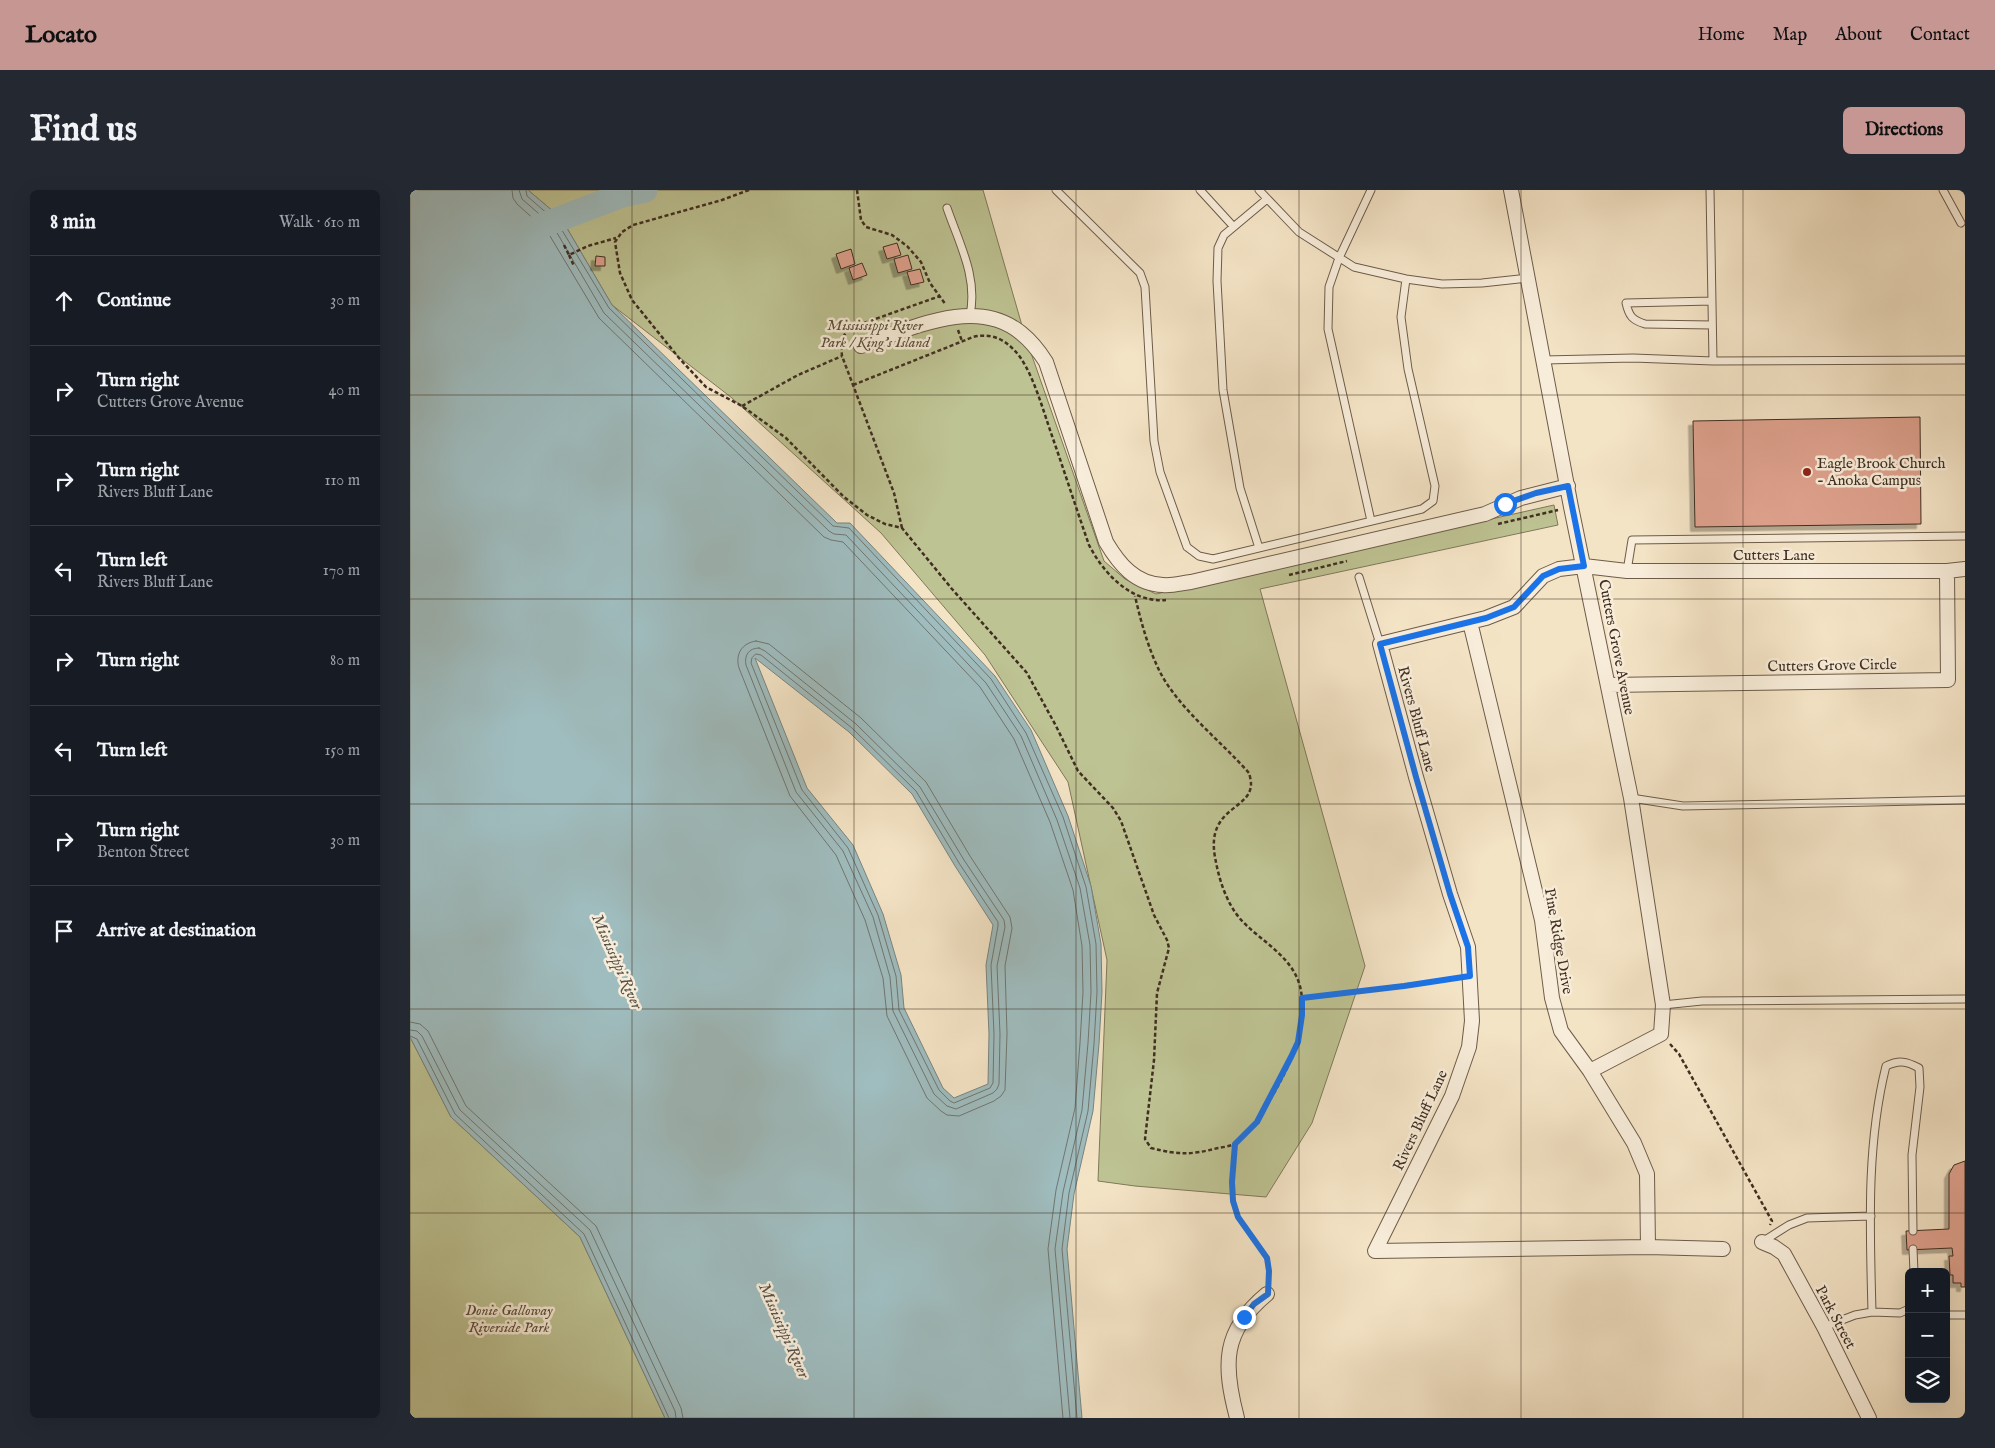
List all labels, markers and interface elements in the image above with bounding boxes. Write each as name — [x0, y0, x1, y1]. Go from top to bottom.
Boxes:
text: Locato — [25, 20, 97, 51]
text: Home — [1698, 24, 1745, 47]
text: Map — [1773, 24, 1807, 47]
text: About — [1835, 24, 1882, 47]
text: Contact — [1910, 24, 1970, 47]
button: Directions — [1843, 107, 1965, 154]
text: Find us — [30, 108, 137, 153]
text: 8 min — [50, 209, 96, 236]
text: Walk · 610 m — [279, 213, 360, 233]
icon: ahead — [50, 287, 78, 315]
text: Continue — [97, 289, 171, 313]
text: 30 m — [330, 291, 360, 311]
park label: Mississippi River Park / King's Island — [820, 316, 931, 353]
text: Turn right — [97, 369, 179, 393]
icon: right — [50, 377, 78, 405]
text: 40 m — [328, 381, 360, 401]
text: Cutters Grove Avenue — [97, 393, 244, 413]
place label: Eagle Brook Church - Anoka Campus — [1817, 454, 1945, 490]
text: Turn right — [97, 459, 179, 483]
marker: Eagle Brook Church - Anoka Campus — [1801, 466, 1813, 478]
icon: right — [50, 467, 78, 495]
text: 110 m — [324, 471, 360, 491]
text: Rivers Bluff Lane — [97, 483, 213, 503]
route start — [1494, 493, 1517, 516]
street label: Cutters Lane — [1733, 546, 1815, 565]
text: Turn left — [97, 549, 168, 573]
icon: left — [50, 557, 78, 585]
text: 170 m — [323, 561, 360, 581]
text: Rivers Bluff Lane — [97, 573, 213, 593]
street label: Cutters Grove Avenue — [1594, 578, 1639, 717]
icon: right — [50, 647, 78, 675]
text: Turn right — [97, 649, 179, 673]
text: 80 m — [330, 651, 360, 671]
street label: Cutters Grove Circle — [1767, 655, 1897, 676]
street label: Rivers Bluff Lane — [1393, 664, 1440, 774]
icon: left — [50, 737, 78, 765]
text: Turn left — [97, 739, 168, 763]
text: 150 m — [325, 741, 360, 761]
text: Turn right — [97, 819, 179, 843]
icon: right — [50, 827, 78, 855]
text: 30 m — [330, 831, 360, 851]
text: Benton Street — [97, 843, 189, 863]
street label: Pine Ridge Drive — [1540, 887, 1577, 996]
water label: Mississippi River — [586, 911, 647, 1014]
icon: arrive — [50, 917, 78, 945]
text: Arrive at destination — [97, 919, 256, 943]
street label: Rivers Bluff Lane — [1389, 1067, 1452, 1173]
map controls — [1905, 1268, 1950, 1403]
button: + — [1905, 1268, 1950, 1313]
water label: Mississippi River — [753, 1280, 814, 1383]
street label: Park Street — [1811, 1282, 1860, 1352]
park label: Donie Galloway Riverside Park — [465, 1301, 553, 1337]
route end — [1233, 1306, 1256, 1329]
button: − — [1905, 1313, 1950, 1358]
button: layers — [1905, 1358, 1950, 1403]

